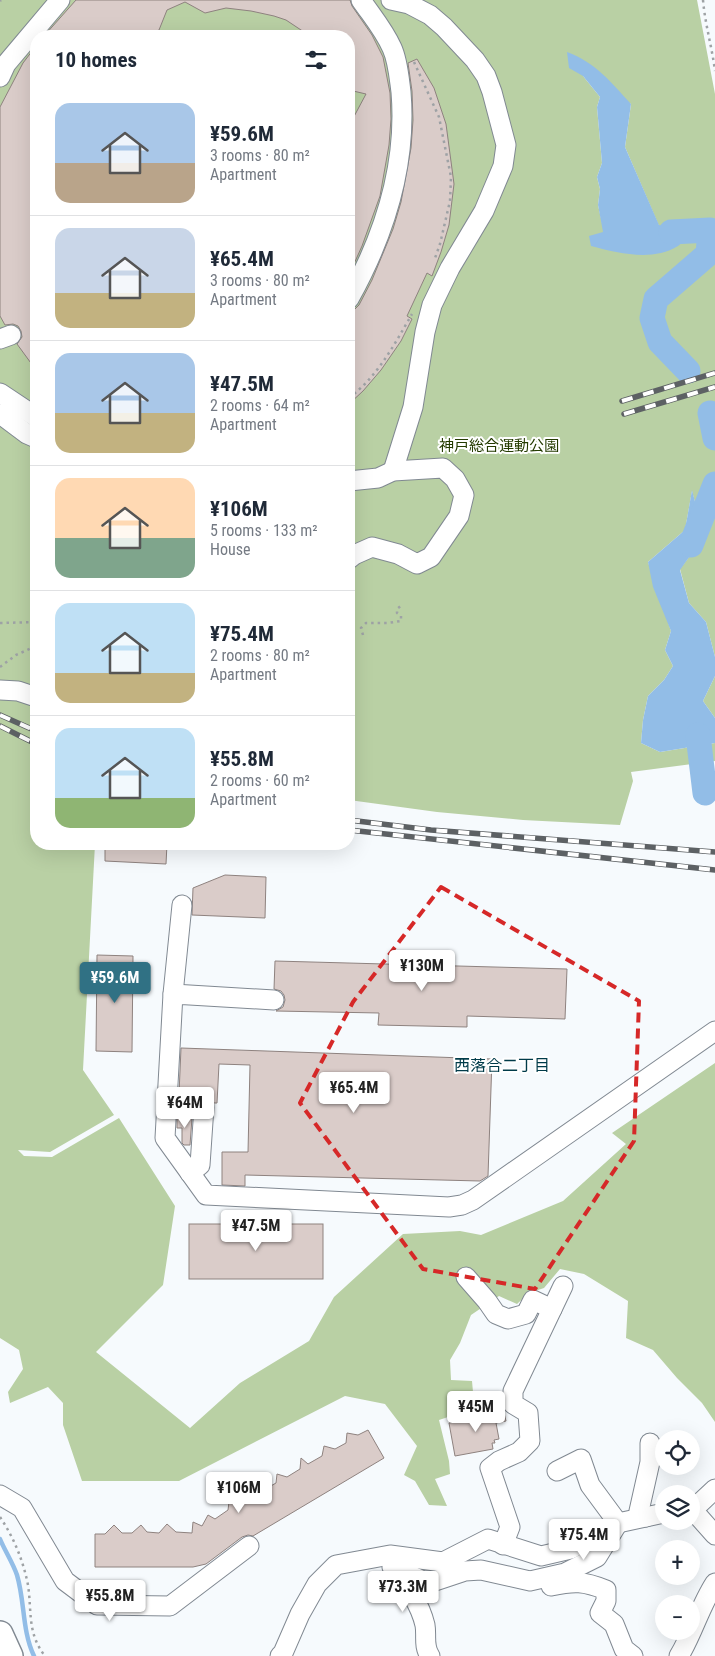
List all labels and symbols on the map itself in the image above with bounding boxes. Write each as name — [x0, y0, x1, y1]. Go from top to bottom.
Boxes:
park label: 神戸総合運動公園 — [439, 437, 559, 455]
pin: ¥130M — [387, 950, 457, 992]
pin: ¥59.6M — [74, 962, 156, 1004]
district label: 西落合二丁目 — [454, 1056, 550, 1075]
pin: ¥65.4M — [313, 1072, 395, 1114]
pin: ¥64M — [155, 1086, 215, 1129]
pin: ¥47.5M — [215, 1210, 297, 1252]
pin: ¥45M — [446, 1390, 506, 1433]
pin: ¥106M — [204, 1472, 274, 1514]
pin: ¥75.4M — [543, 1518, 625, 1561]
pin: ¥73.3M — [362, 1570, 444, 1613]
pin: ¥55.8M — [69, 1580, 151, 1622]

